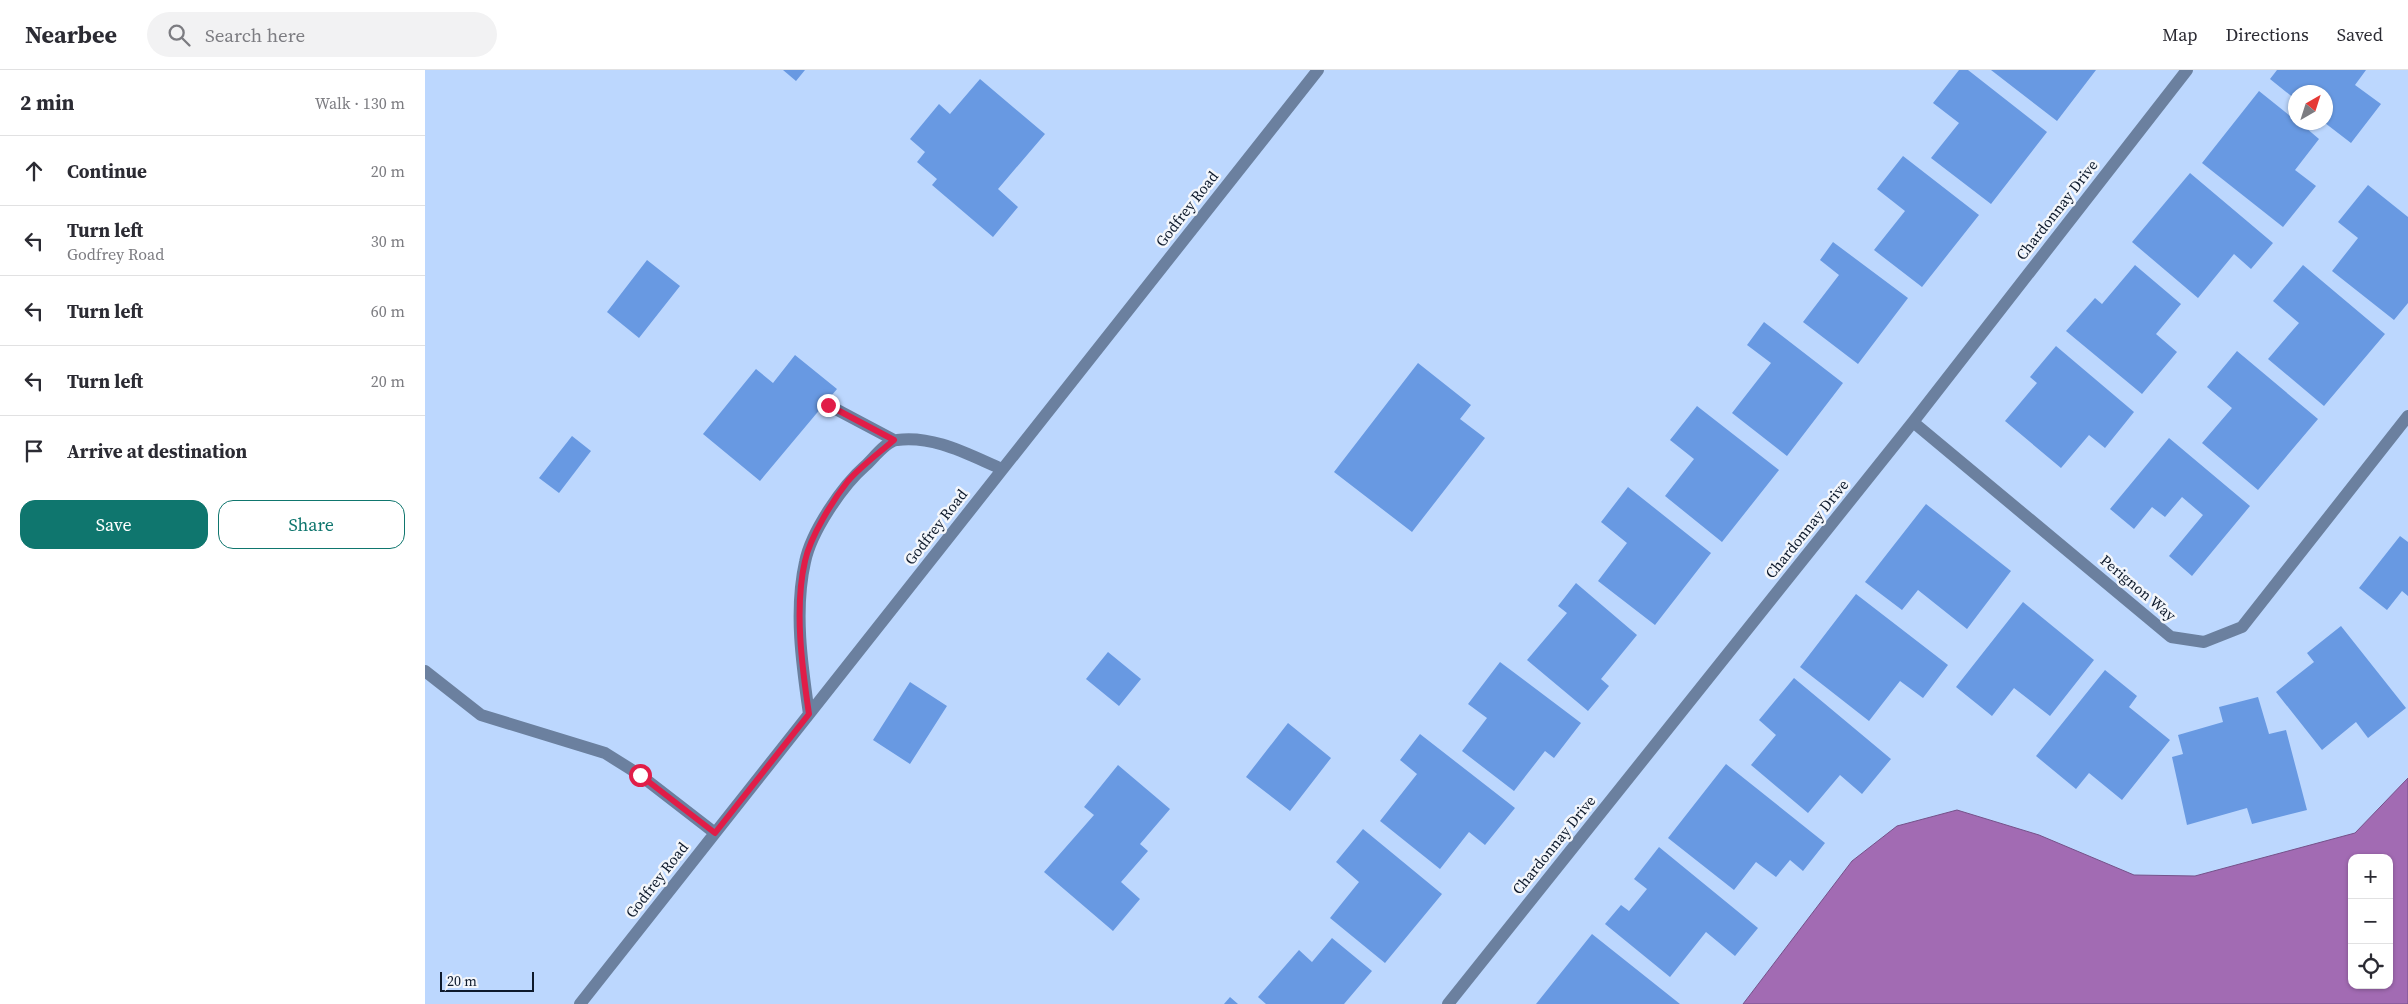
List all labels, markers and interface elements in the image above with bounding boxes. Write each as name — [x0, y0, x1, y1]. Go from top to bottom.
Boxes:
search box — [147, 12, 497, 57]
text: Nearbee — [25, 18, 117, 51]
icon: search — [165, 21, 193, 49]
text: Search here — [205, 22, 305, 48]
text: Map — [2162, 22, 2198, 47]
text: Directions — [2226, 22, 2309, 47]
text: Saved — [2337, 22, 2383, 47]
north arrow — [2288, 85, 2333, 130]
text: 2 min — [20, 88, 75, 117]
text: Walk · 130 m — [315, 92, 405, 114]
street label: Chardonnay Drive — [2011, 155, 2103, 264]
icon: ahead — [20, 157, 48, 185]
text: Continue — [67, 158, 147, 184]
text: 20 m — [371, 160, 405, 182]
street label: Godfrey Road — [1150, 166, 1223, 251]
text: Turn left — [67, 217, 143, 243]
icon: left — [20, 227, 48, 255]
text: 30 m — [371, 230, 405, 252]
text: Godfrey Road — [67, 243, 164, 265]
icon: left — [20, 297, 48, 325]
text: Turn left — [67, 298, 143, 324]
text: 60 m — [371, 300, 405, 322]
icon: left — [20, 367, 48, 395]
text: Turn left — [67, 368, 143, 394]
text: 20 m — [371, 370, 405, 392]
route end — [817, 394, 840, 417]
icon: arrive — [20, 437, 48, 465]
text: Arrive at destination — [67, 438, 247, 464]
street label: Chardonnay Drive — [1760, 474, 1853, 583]
street label: Godfrey Road — [899, 484, 972, 569]
button: Save — [20, 500, 208, 549]
button: Share — [218, 500, 405, 549]
street label: Perignon Way — [2096, 550, 2181, 626]
route start — [629, 764, 652, 787]
street label: Chardonnay Drive — [1507, 790, 1600, 899]
street label: Godfrey Road — [620, 837, 693, 922]
map controls — [2348, 854, 2393, 989]
button: + — [2348, 854, 2393, 899]
button: − — [2348, 899, 2393, 944]
button: locate — [2348, 944, 2393, 989]
scale bar — [440, 969, 534, 992]
text: 20 m — [447, 971, 477, 991]

